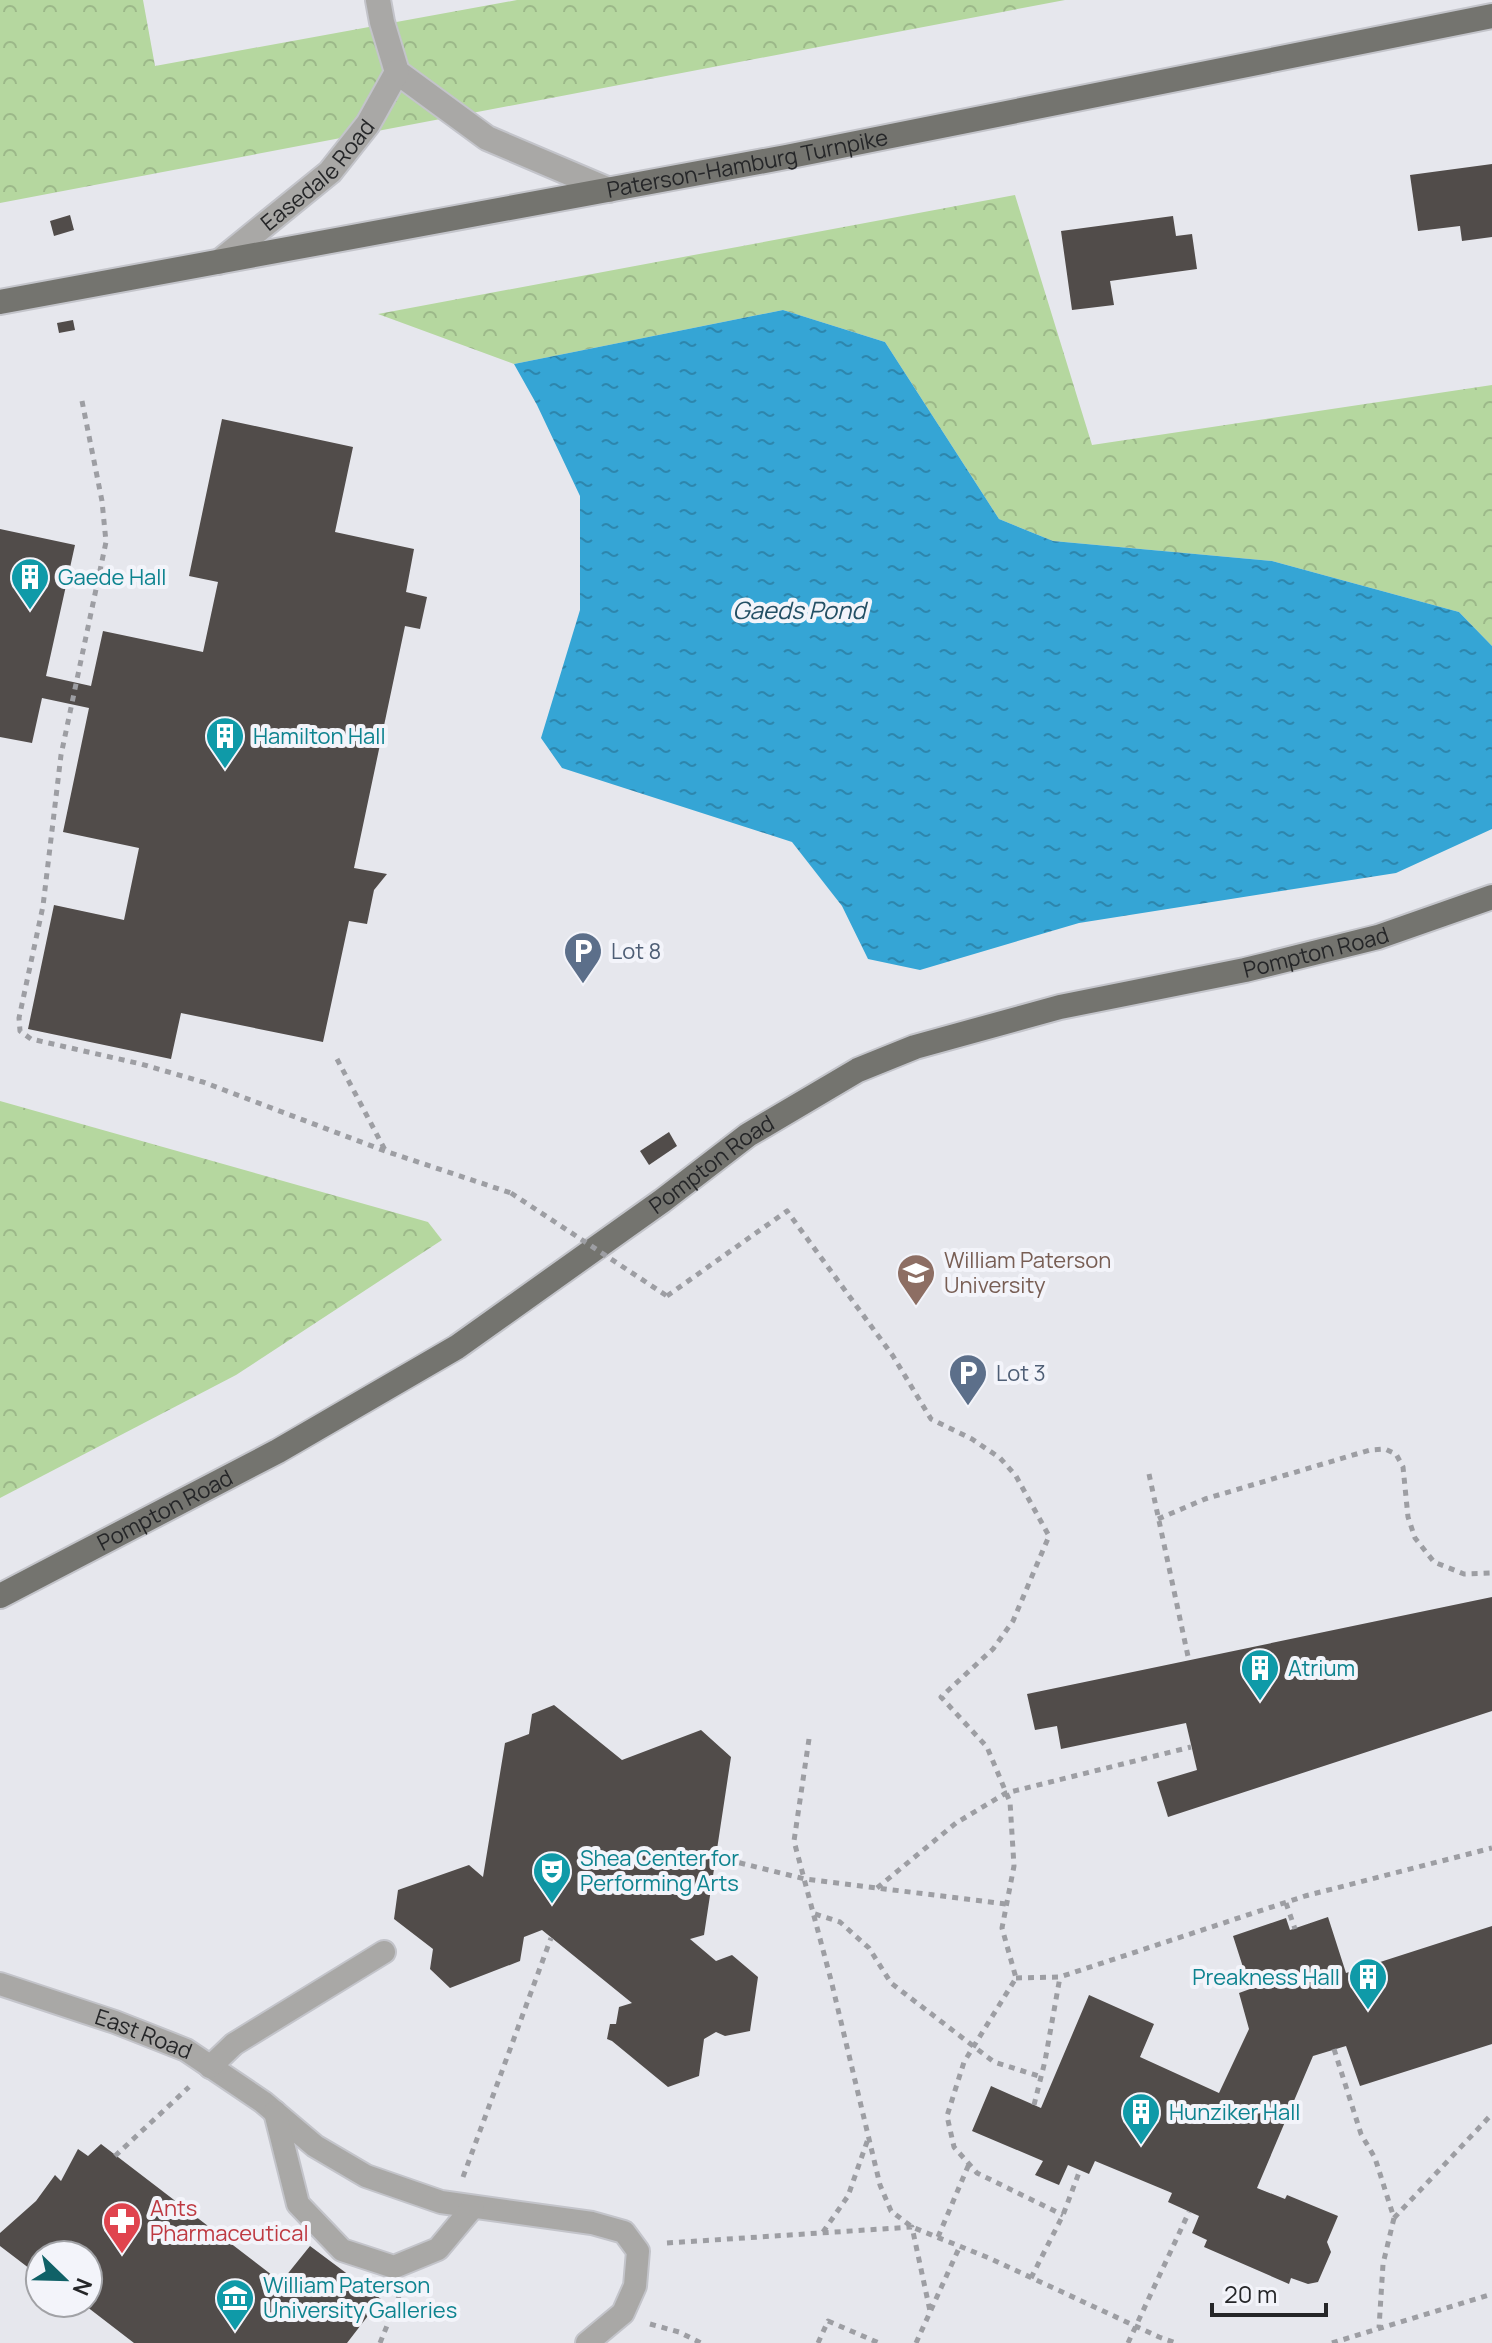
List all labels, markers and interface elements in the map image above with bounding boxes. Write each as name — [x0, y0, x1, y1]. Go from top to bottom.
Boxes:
street label: Easedale Road — [254, 113, 381, 237]
street label: Paterson-Hamburg Turnpike — [604, 122, 891, 205]
building icon: Gaede Hall — [9, 556, 51, 611]
place label: Gaede Hall — [58, 562, 166, 592]
water label: Gaeds Pond — [733, 593, 868, 626]
building icon: Hamilton Hall — [204, 715, 246, 770]
place label: Hamilton Hall — [253, 721, 386, 751]
street label: Pompton Road — [1240, 919, 1393, 985]
parking icon: Lot 8 — [562, 930, 604, 985]
place label: Lot 8 — [611, 936, 661, 966]
street label: Pompton Road — [643, 1108, 780, 1221]
place label: William Paterson University — [944, 1245, 1111, 1300]
school or university icon: William Paterson University — [895, 1252, 937, 1307]
parking icon: Lot 3 — [947, 1352, 989, 1407]
place label: Lot 3 — [996, 1358, 1046, 1388]
street label: Pompton Road — [92, 1462, 238, 1558]
building icon: Atrium — [1239, 1647, 1281, 1702]
place label: Atrium — [1288, 1653, 1355, 1683]
place label: Shea Center for Performing Arts — [580, 1843, 739, 1898]
theatre icon: Shea Center for Performing Arts — [531, 1850, 573, 1905]
building icon: Preakness Hall — [1347, 1956, 1389, 2011]
place label: Preakness Hall — [1192, 1962, 1340, 1992]
street label: East Road — [91, 2001, 197, 2066]
building icon: Hunziker Hall — [1120, 2091, 1162, 2146]
place label: Hunziker Hall — [1169, 2097, 1300, 2127]
place label: Ants Pharmaceutical — [150, 2193, 309, 2248]
pharmacy icon: Ants Pharmaceutical — [101, 2200, 143, 2255]
north arrow — [24, 2239, 104, 2319]
scale bar — [1212, 2267, 1326, 2317]
place label: William Paterson University Galleries — [263, 2270, 457, 2325]
text: N — [66, 2274, 99, 2300]
museum icon: William Paterson University Galleries — [214, 2277, 256, 2332]
text: 20 m — [1224, 2277, 1277, 2310]

